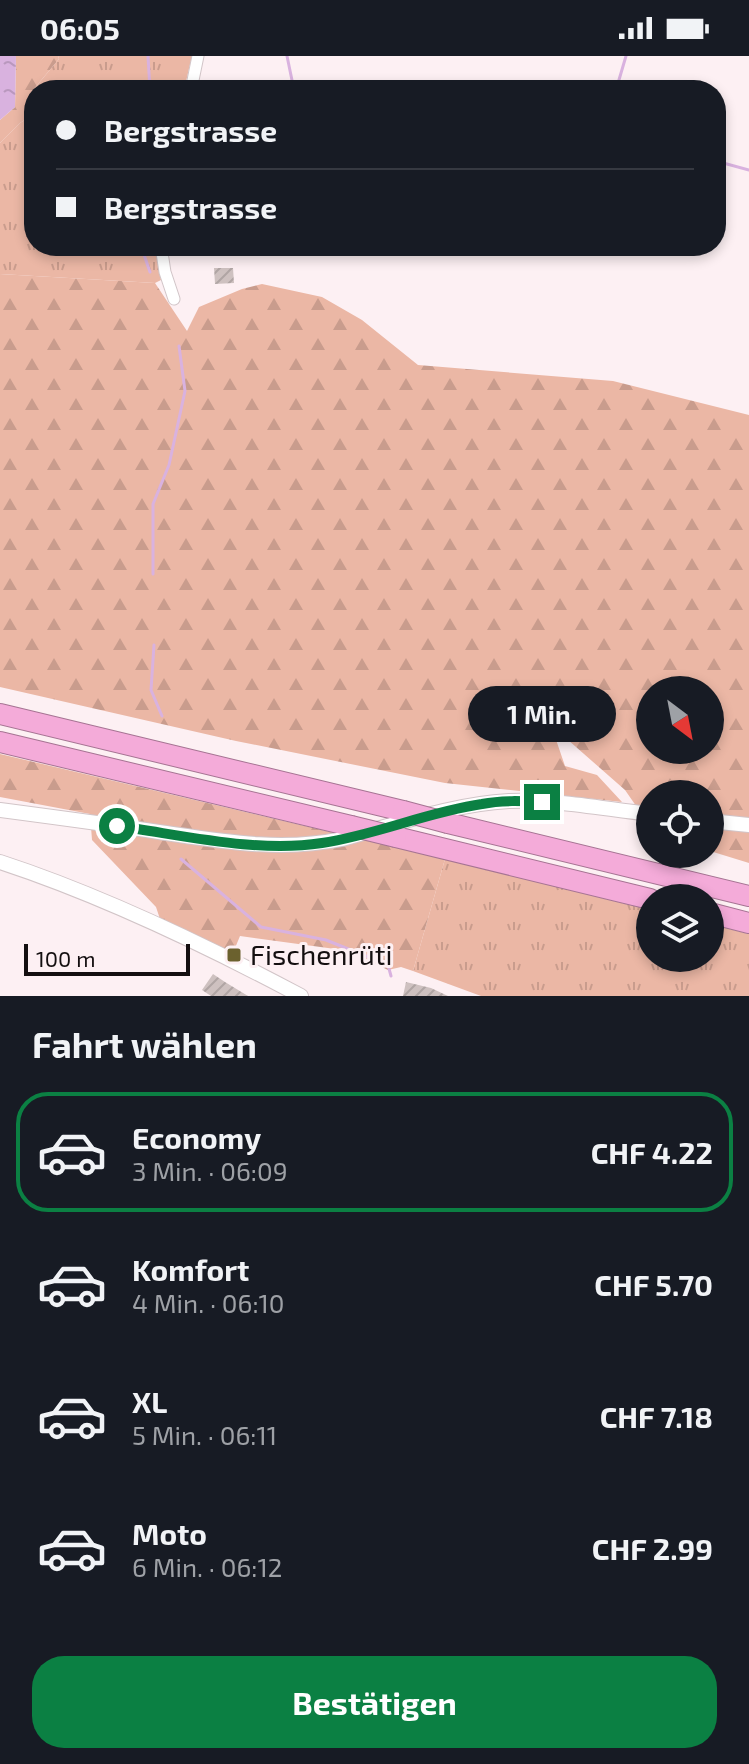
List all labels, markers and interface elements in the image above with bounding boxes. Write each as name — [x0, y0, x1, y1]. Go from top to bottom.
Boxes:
text: 06:05 — [40, 10, 120, 46]
text: Bergstrasse — [104, 112, 277, 148]
text: Bergstrasse — [104, 189, 277, 225]
north arrow — [636, 676, 724, 764]
map controls — [636, 676, 724, 972]
callout: 1 Min. — [468, 686, 616, 742]
text: 1 Min. — [507, 698, 577, 729]
button: locate — [636, 780, 724, 868]
route end — [524, 784, 560, 820]
route start — [99, 808, 135, 844]
button: layers — [636, 884, 724, 972]
place label: Fischenrüti — [250, 937, 392, 971]
scale bar — [24, 940, 190, 976]
text: 100 m — [36, 945, 95, 971]
marker: Fischenrüti — [225, 946, 243, 964]
text: Fahrt wählen — [32, 1022, 257, 1065]
icon: car — [36, 1116, 108, 1188]
text: Economy — [132, 1119, 261, 1155]
text: CHF 4.22 — [591, 1134, 713, 1170]
text: 3 Min. · 06:09 — [132, 1155, 288, 1186]
icon: car — [36, 1248, 108, 1320]
text: Komfort — [132, 1251, 249, 1287]
text: CHF 5.70 — [594, 1266, 713, 1302]
text: 4 Min. · 06:10 — [132, 1287, 285, 1318]
icon: car — [36, 1380, 108, 1452]
text: XL — [132, 1383, 167, 1419]
text: CHF 7.18 — [600, 1398, 713, 1434]
text: 5 Min. · 06:11 — [132, 1419, 277, 1450]
icon: car — [36, 1512, 108, 1584]
text: Moto — [132, 1515, 207, 1551]
text: CHF 2.99 — [592, 1530, 713, 1566]
text: 6 Min. · 06:12 — [132, 1551, 282, 1582]
button: Bestätigen — [32, 1656, 717, 1748]

